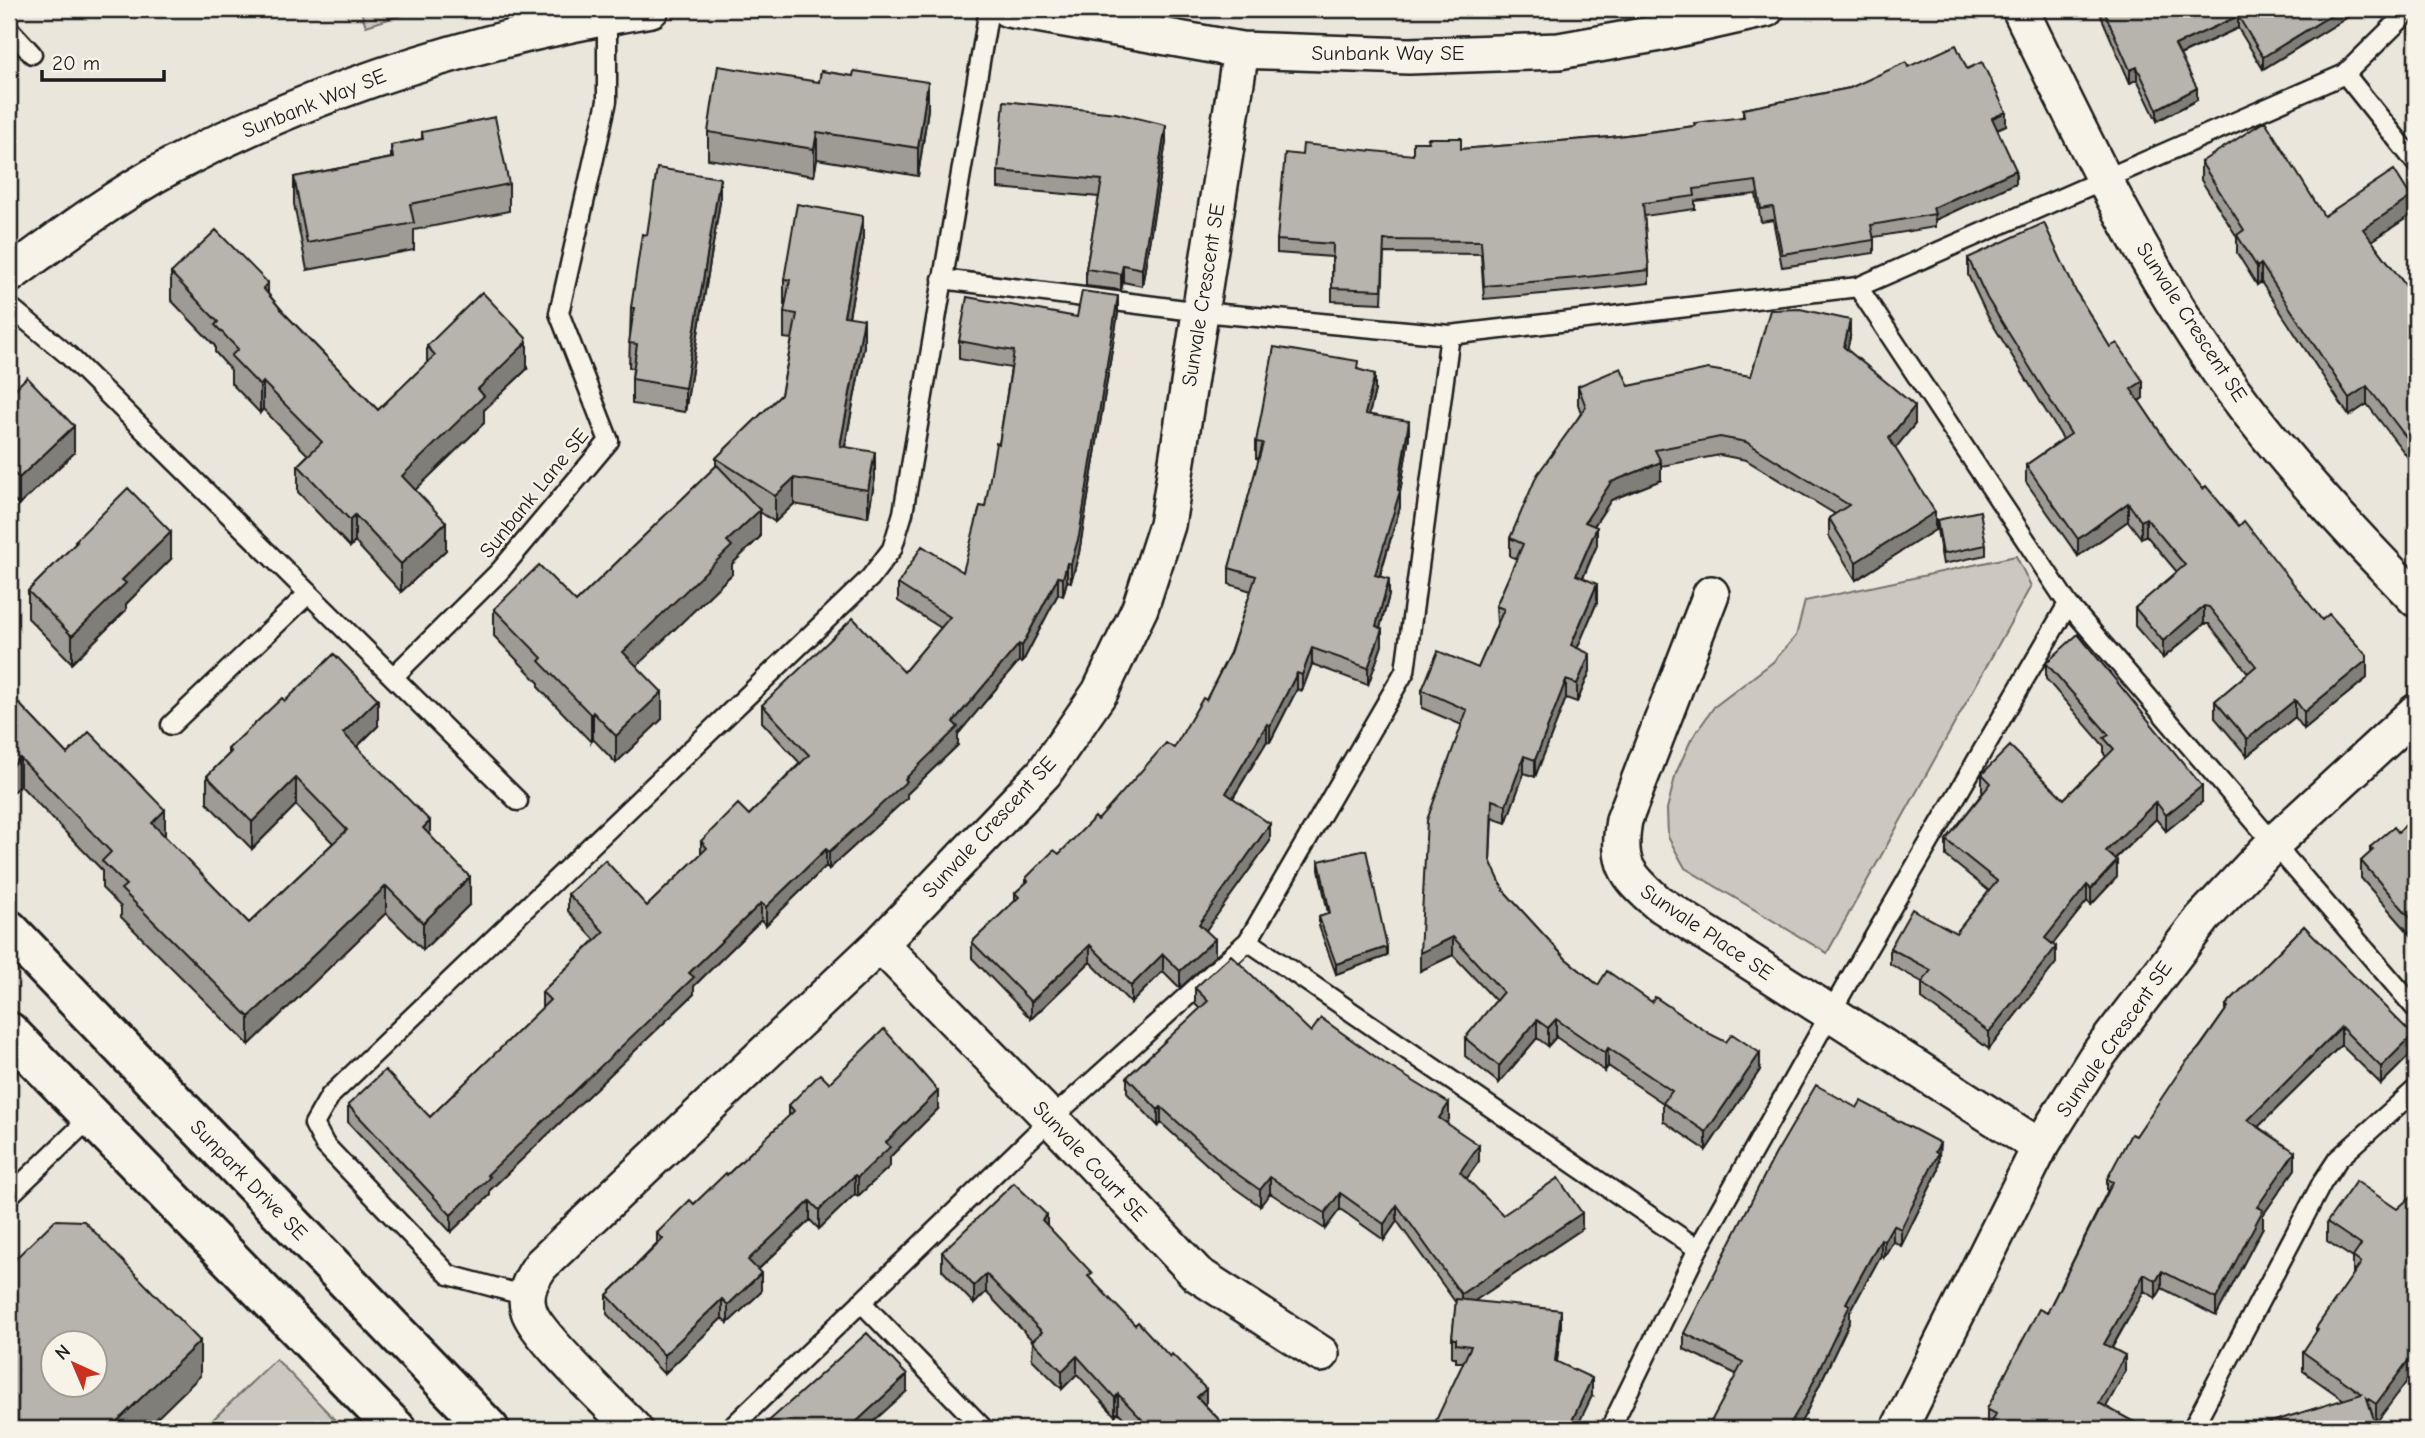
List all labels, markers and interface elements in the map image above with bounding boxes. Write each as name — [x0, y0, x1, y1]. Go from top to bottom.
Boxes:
scale bar — [42, 38, 164, 82]
street label: Sunbank Way SE — [1311, 41, 1465, 65]
text: 20 m — [52, 51, 100, 75]
street label: Sunbank Way SE — [239, 63, 389, 143]
street label: Sunvale Crescent SE — [1177, 202, 1229, 388]
street label: Sunvale Crescent SE — [2132, 238, 2252, 406]
street label: Sunbank Lane SE — [475, 424, 593, 562]
street label: Sunvale Crescent SE — [917, 751, 1061, 903]
street label: Sunvale Place SE — [1636, 879, 1778, 985]
street label: Sunvale Crescent SE — [2051, 956, 2177, 1122]
street label: Sunvale Court SE — [1028, 1096, 1152, 1226]
street label: Sunpark Drive SE — [186, 1115, 312, 1245]
north arrow — [38, 1330, 108, 1400]
text: N — [51, 1340, 75, 1365]

